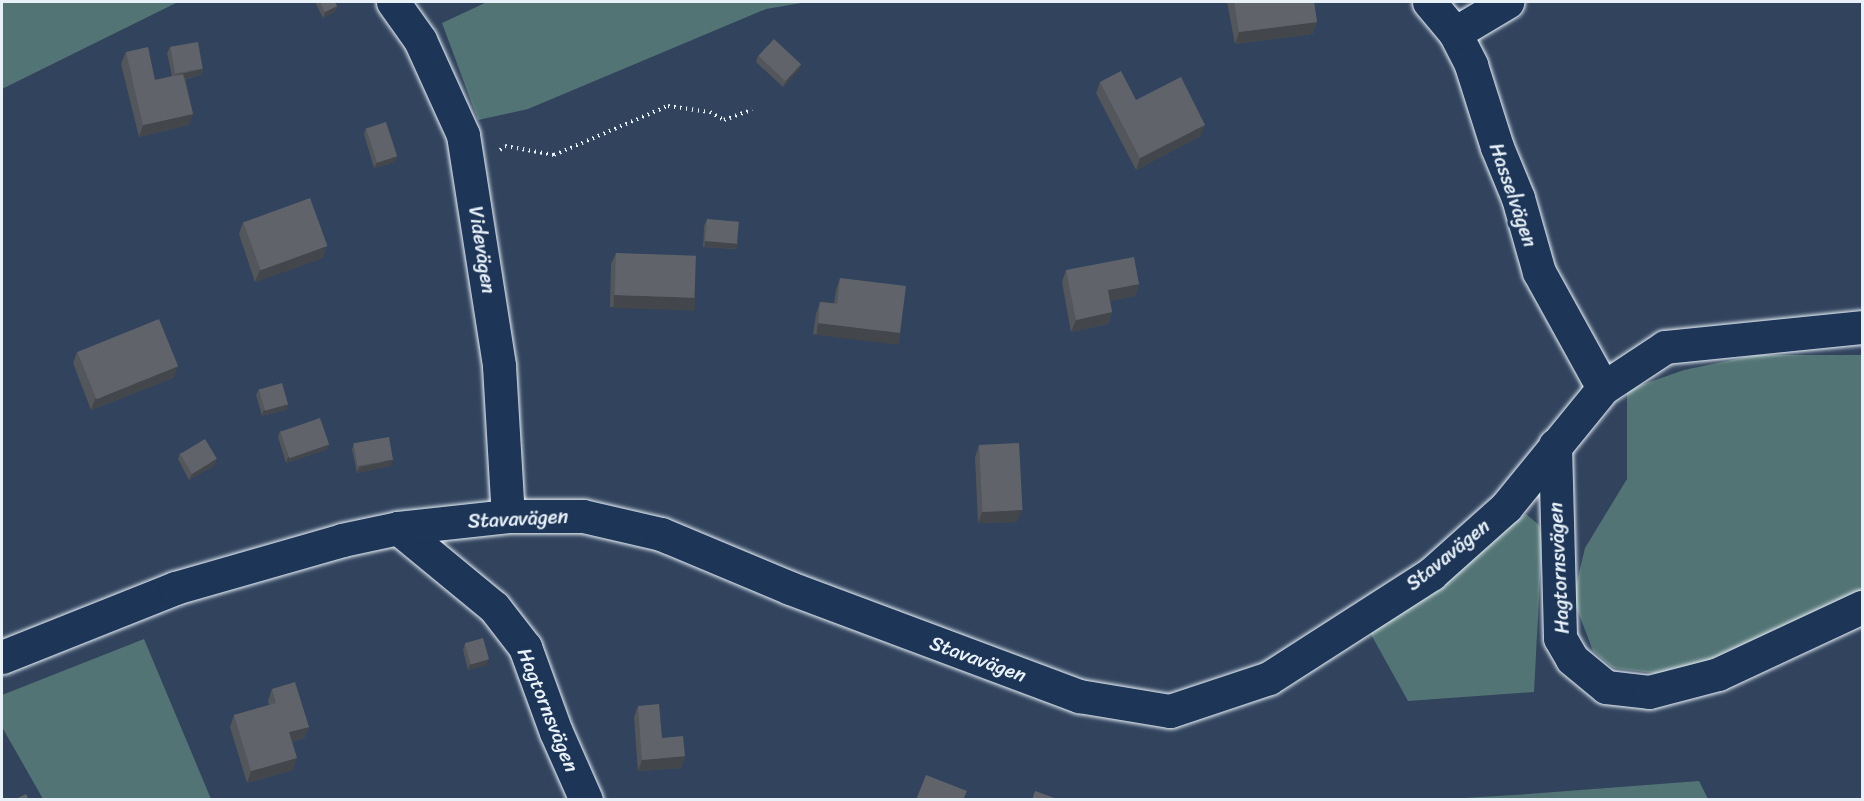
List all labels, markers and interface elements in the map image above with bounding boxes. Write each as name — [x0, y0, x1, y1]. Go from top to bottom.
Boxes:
street label: Hasselvägen — [1484, 140, 1542, 250]
street label: Videvägen — [463, 205, 501, 295]
street label: Hagtornsvägen — [1544, 502, 1574, 634]
street label: Stavavägen — [467, 504, 569, 534]
street label: Stavavägen — [1401, 514, 1495, 596]
street label: Stavavägen — [927, 631, 1029, 687]
street label: Hagtornsvägen — [512, 644, 584, 776]

